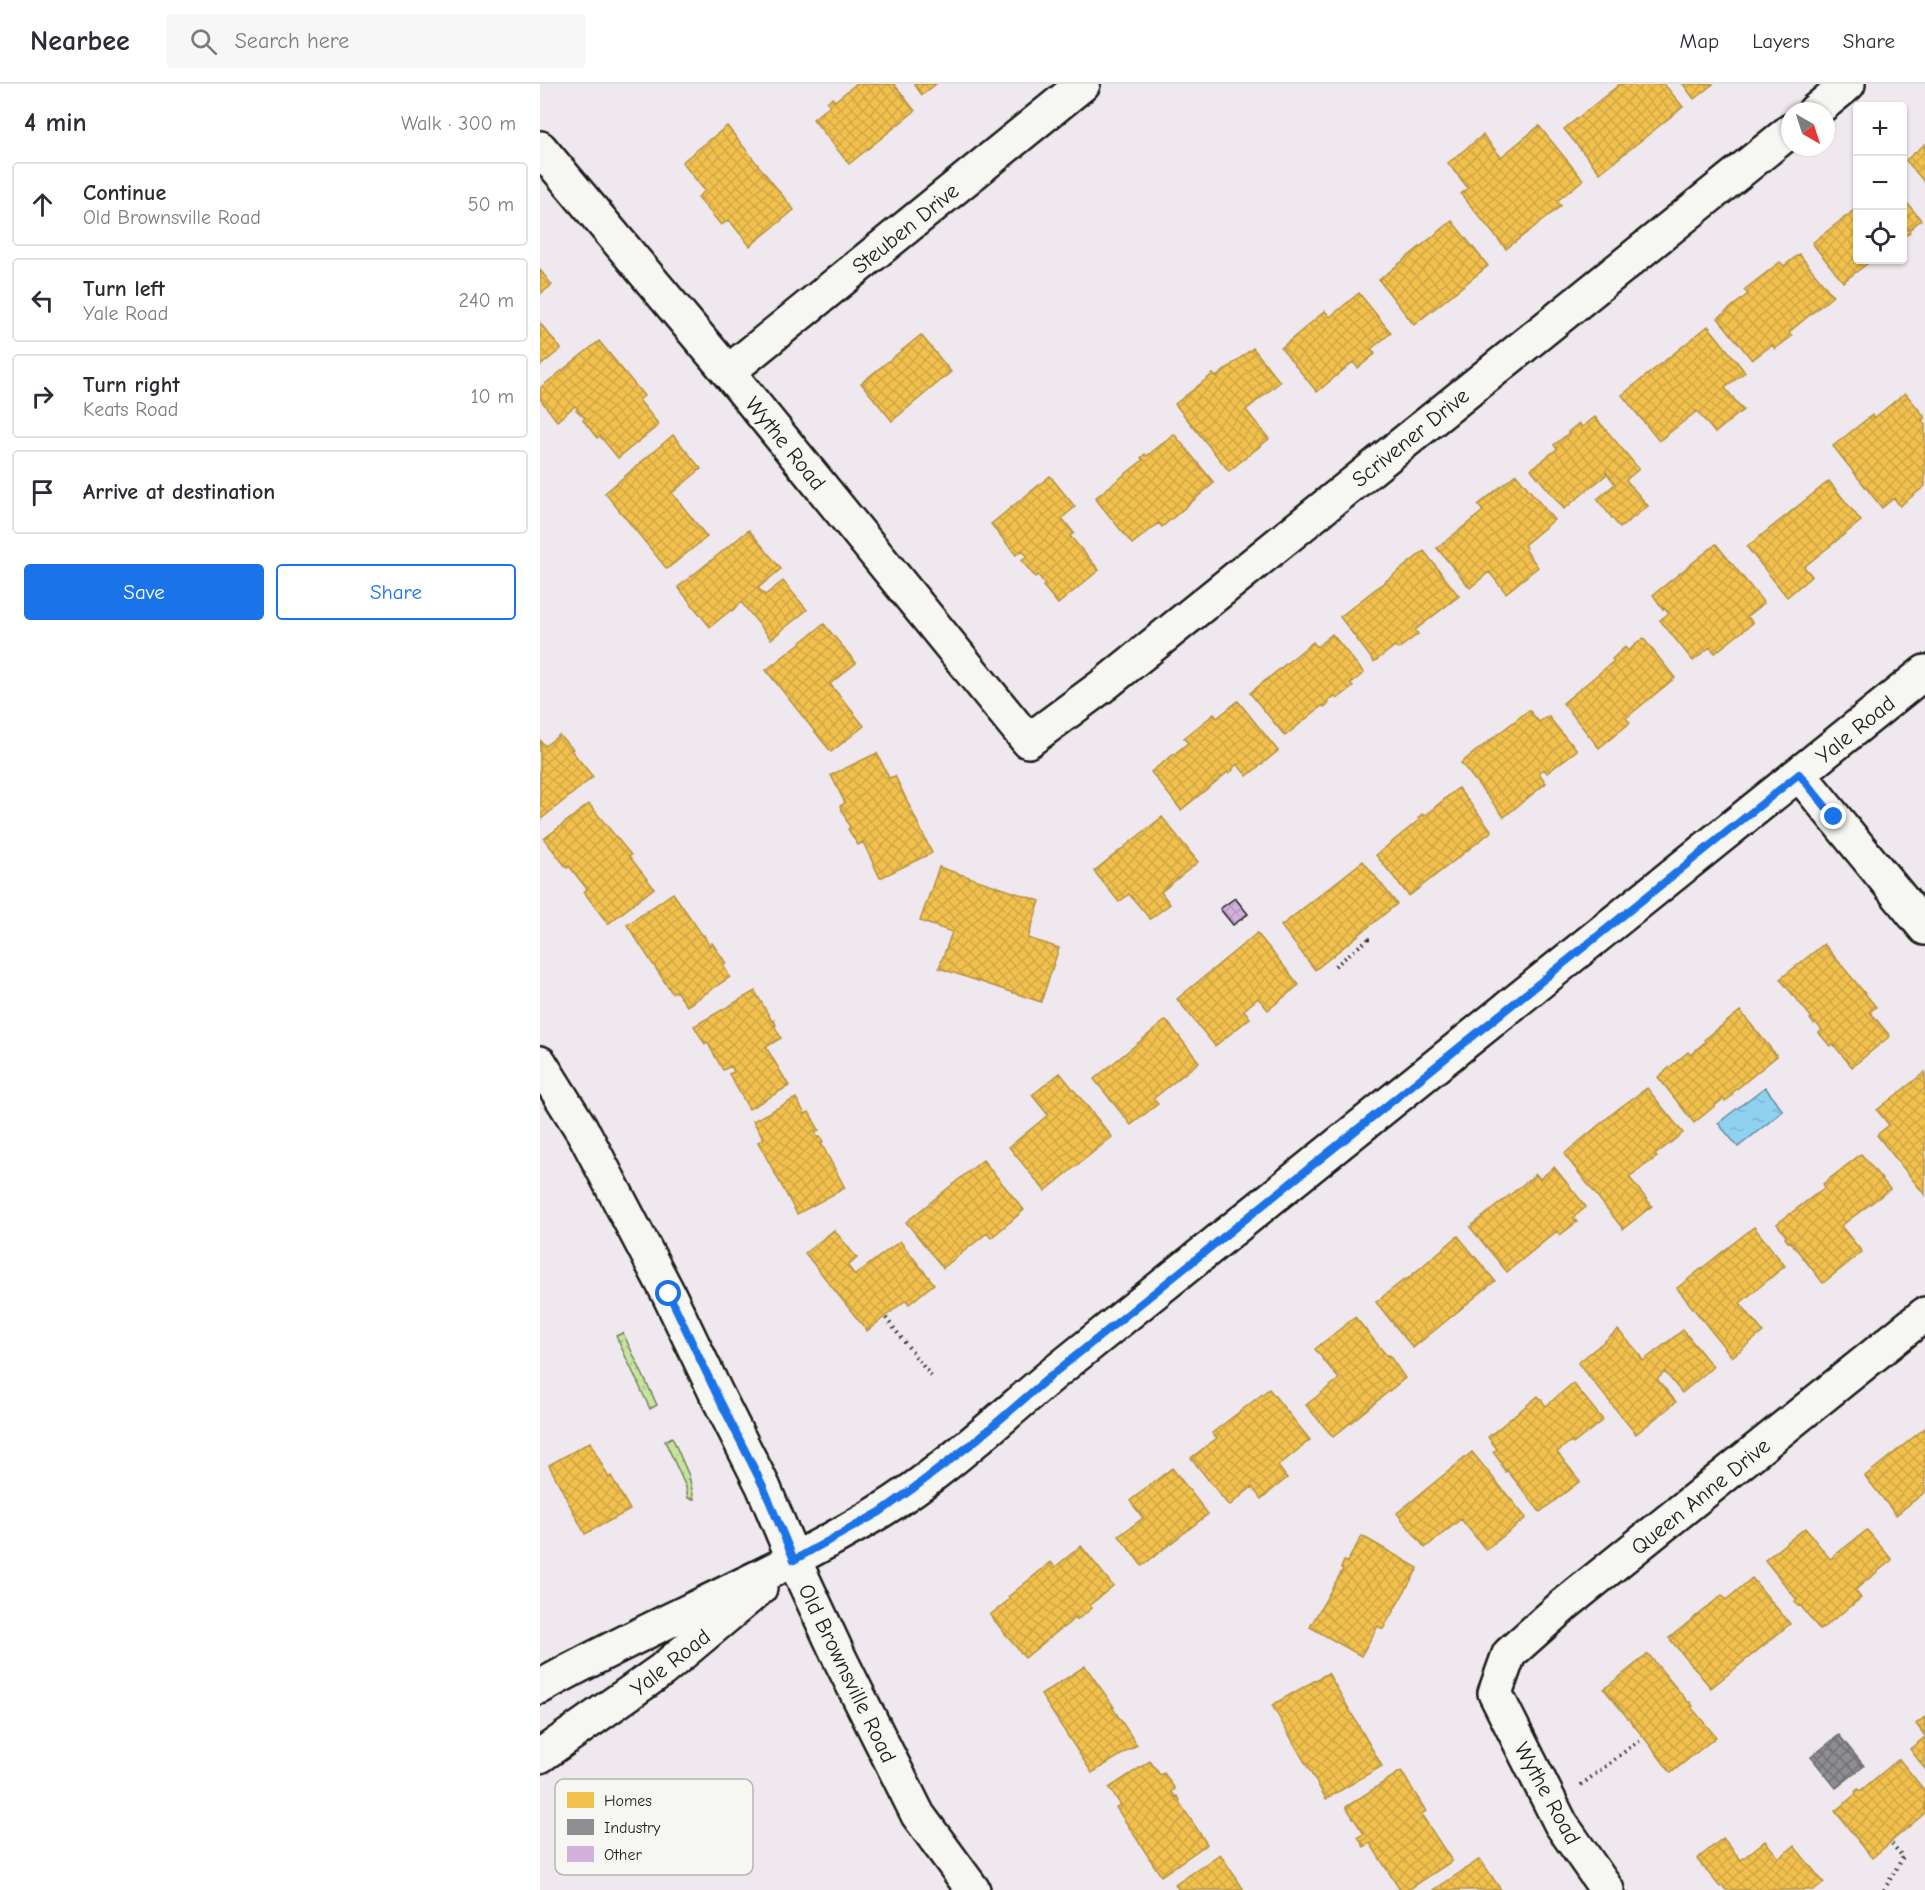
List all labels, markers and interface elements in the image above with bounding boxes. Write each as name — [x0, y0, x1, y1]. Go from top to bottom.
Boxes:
search box — [166, 14, 586, 68]
text: Nearbee — [30, 25, 130, 57]
icon: search — [187, 25, 220, 58]
text: Search here — [235, 28, 349, 54]
text: Map — [1680, 29, 1719, 53]
text: Layers — [1752, 29, 1810, 53]
text: Share — [1843, 29, 1895, 53]
north arrow — [1781, 102, 1835, 156]
map controls — [1853, 102, 1907, 264]
button: + — [1853, 102, 1907, 156]
text: 4 min — [24, 108, 87, 138]
text: Walk · 300 m — [401, 112, 516, 135]
button: − — [1853, 156, 1907, 210]
street label: Steuben Drive — [847, 178, 964, 280]
text: Continue — [83, 180, 166, 206]
icon: ahead — [26, 188, 59, 221]
text: 50 m — [468, 193, 514, 216]
text: Old Brownsville Road — [83, 206, 261, 229]
button: locate — [1853, 210, 1907, 264]
text: Turn left — [83, 276, 165, 302]
icon: left — [26, 284, 59, 317]
text: 240 m — [459, 289, 514, 312]
text: Yale Road — [83, 302, 168, 325]
text: Turn right — [83, 372, 180, 398]
icon: right — [26, 380, 59, 413]
street label: Scrivener Drive — [1347, 383, 1474, 493]
text: 10 m — [471, 385, 514, 408]
street label: Wythe Road — [740, 392, 831, 496]
text: Keats Road — [83, 398, 178, 421]
icon: arrive — [26, 476, 59, 509]
text: Arrive at destination — [83, 479, 275, 505]
button: Save — [24, 564, 264, 620]
button: Share — [276, 564, 516, 620]
street label: Yale Road — [1811, 690, 1900, 769]
route end — [1820, 803, 1846, 829]
route start — [655, 1280, 681, 1306]
street label: Queen Anne Drive — [1626, 1433, 1775, 1561]
street label: Old Brownsville Road — [793, 1580, 902, 1767]
street label: Yale Road — [626, 1624, 716, 1702]
street label: Wythe Road — [1508, 1738, 1586, 1849]
legend — [555, 1779, 753, 1875]
text: Homes — [604, 1792, 652, 1810]
text: Industry — [604, 1819, 661, 1837]
text: Other — [604, 1846, 642, 1864]

